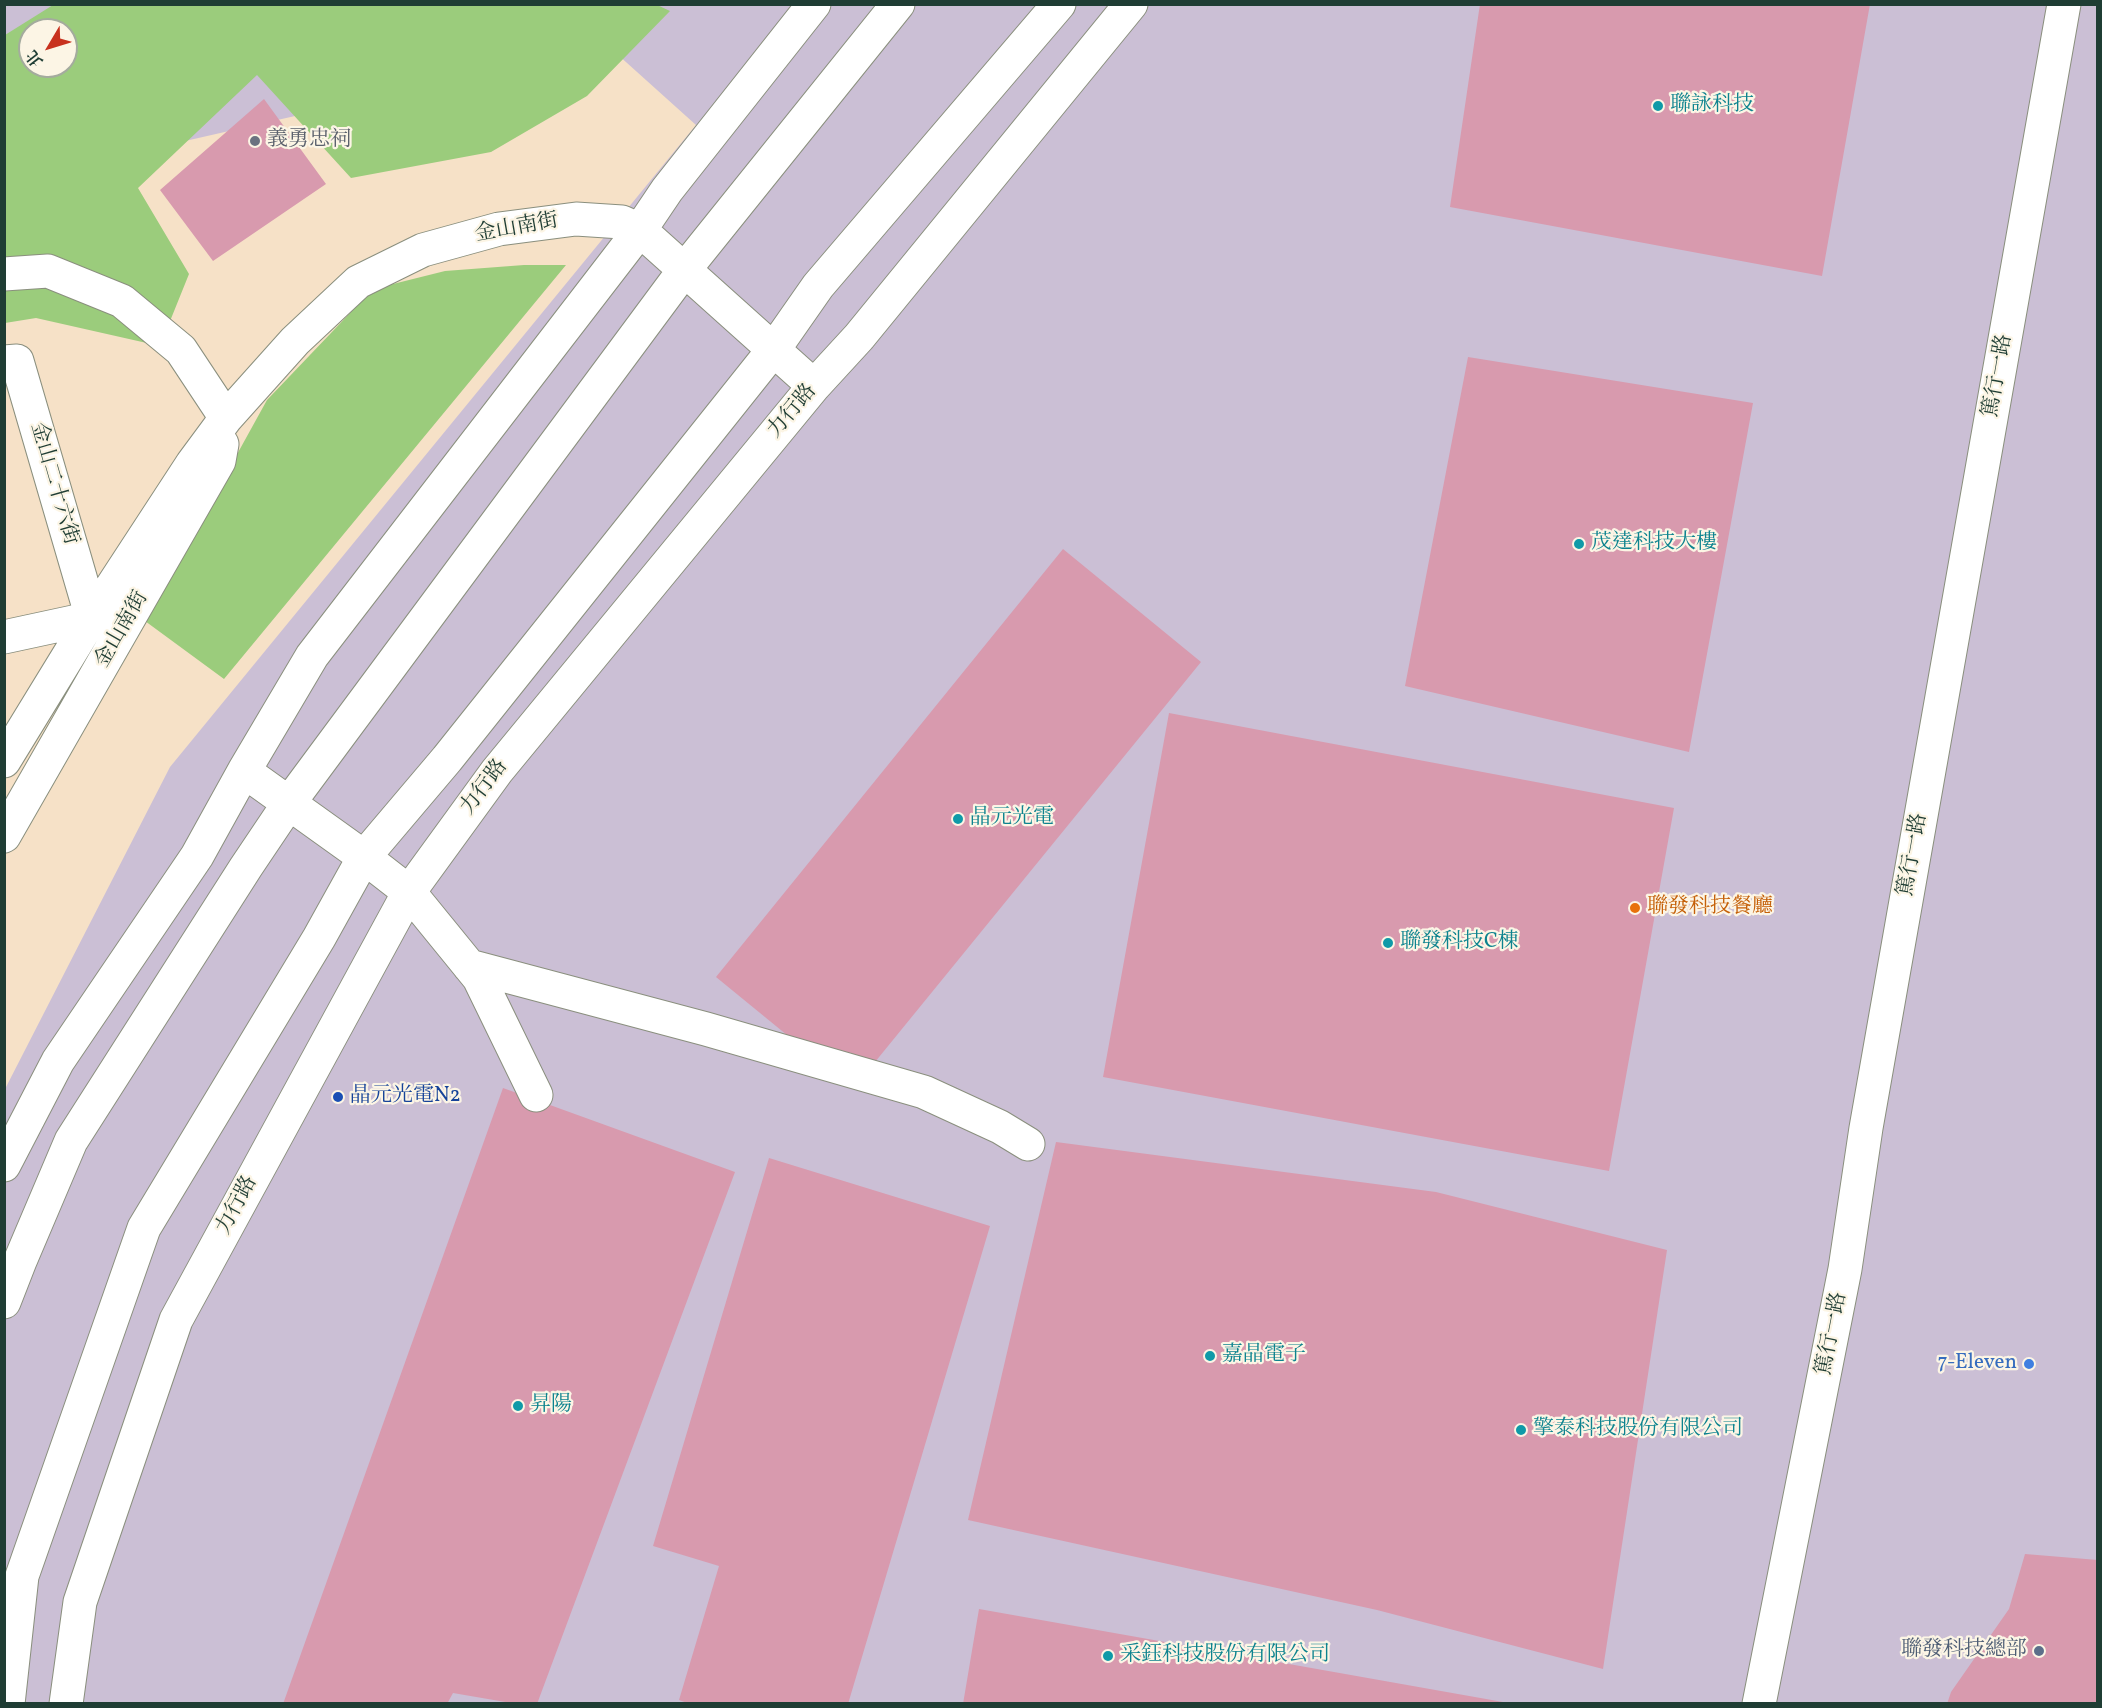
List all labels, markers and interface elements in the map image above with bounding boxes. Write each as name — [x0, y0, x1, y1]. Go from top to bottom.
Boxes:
north arrow — [18, 18, 78, 78]
text: 北 — [22, 45, 49, 71]
place label: 聯詠科技 — [1670, 93, 1754, 119]
marker: 聯詠科技 — [1651, 99, 1665, 113]
place label: 義勇忠祠 — [267, 128, 351, 154]
marker: 義勇忠祠 — [248, 134, 262, 148]
street label: 金山南街 — [473, 209, 561, 249]
street label: 篤行一路 — [1979, 332, 2019, 420]
street label: 力行路 — [763, 380, 823, 444]
street label: 金山二十六街 — [24, 420, 82, 548]
place label: 茂達科技大樓 — [1591, 531, 1717, 557]
marker: 茂達科技大樓 — [1572, 537, 1586, 551]
street label: 金山南街 — [91, 587, 155, 673]
street label: 力行路 — [456, 755, 514, 821]
place label: 晶元光電 — [970, 806, 1054, 832]
street label: 篤行一路 — [1894, 811, 1934, 899]
marker: 晶元光電 — [951, 812, 965, 826]
place label: 聯發科技餐廳 — [1647, 895, 1773, 921]
marker: 聯發科技餐廳 — [1628, 901, 1642, 915]
place label: 聯發科技C棟 — [1400, 930, 1519, 956]
marker: 聯發科技C棟 — [1381, 936, 1395, 950]
place label: 晶元光電N2 — [350, 1084, 461, 1110]
marker: 晶元光電N2 — [331, 1090, 345, 1104]
street label: 力行路 — [212, 1172, 264, 1240]
street label: 篤行一路 — [1813, 1290, 1853, 1378]
place label: 嘉晶電子 — [1222, 1343, 1306, 1369]
marker: 嘉晶電子 — [1203, 1349, 1217, 1363]
place label: 7-Eleven — [1937, 1351, 2017, 1377]
marker: 7-Eleven — [2022, 1357, 2036, 1371]
place label: 昇陽 — [530, 1393, 572, 1419]
marker: 昇陽 — [511, 1399, 525, 1413]
place label: 擎泰科技股份有限公司 — [1533, 1417, 1743, 1443]
marker: 擎泰科技股份有限公司 — [1514, 1423, 1528, 1437]
place label: 聯發科技總部 — [1901, 1638, 2027, 1664]
place label: 采鈺科技股份有限公司 — [1120, 1643, 1330, 1669]
marker: 聯發科技總部 — [2032, 1644, 2046, 1658]
marker: 采鈺科技股份有限公司 — [1101, 1649, 1115, 1663]

